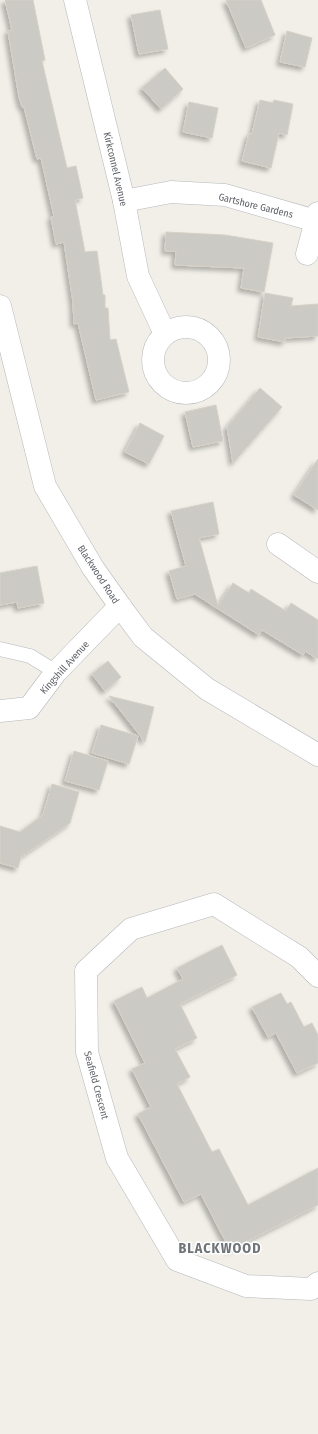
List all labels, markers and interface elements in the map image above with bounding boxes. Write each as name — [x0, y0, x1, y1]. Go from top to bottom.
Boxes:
street label: Kirkconnel Avenue — [101, 131, 129, 208]
street label: Gartshore Gardens — [217, 191, 294, 221]
street label: Blackwood Road — [75, 543, 122, 606]
street label: Kingshill Avenue — [38, 639, 92, 697]
street label: Seafield Crescent — [81, 1050, 111, 1121]
district label: BLACKWOOD — [178, 1240, 262, 1257]

